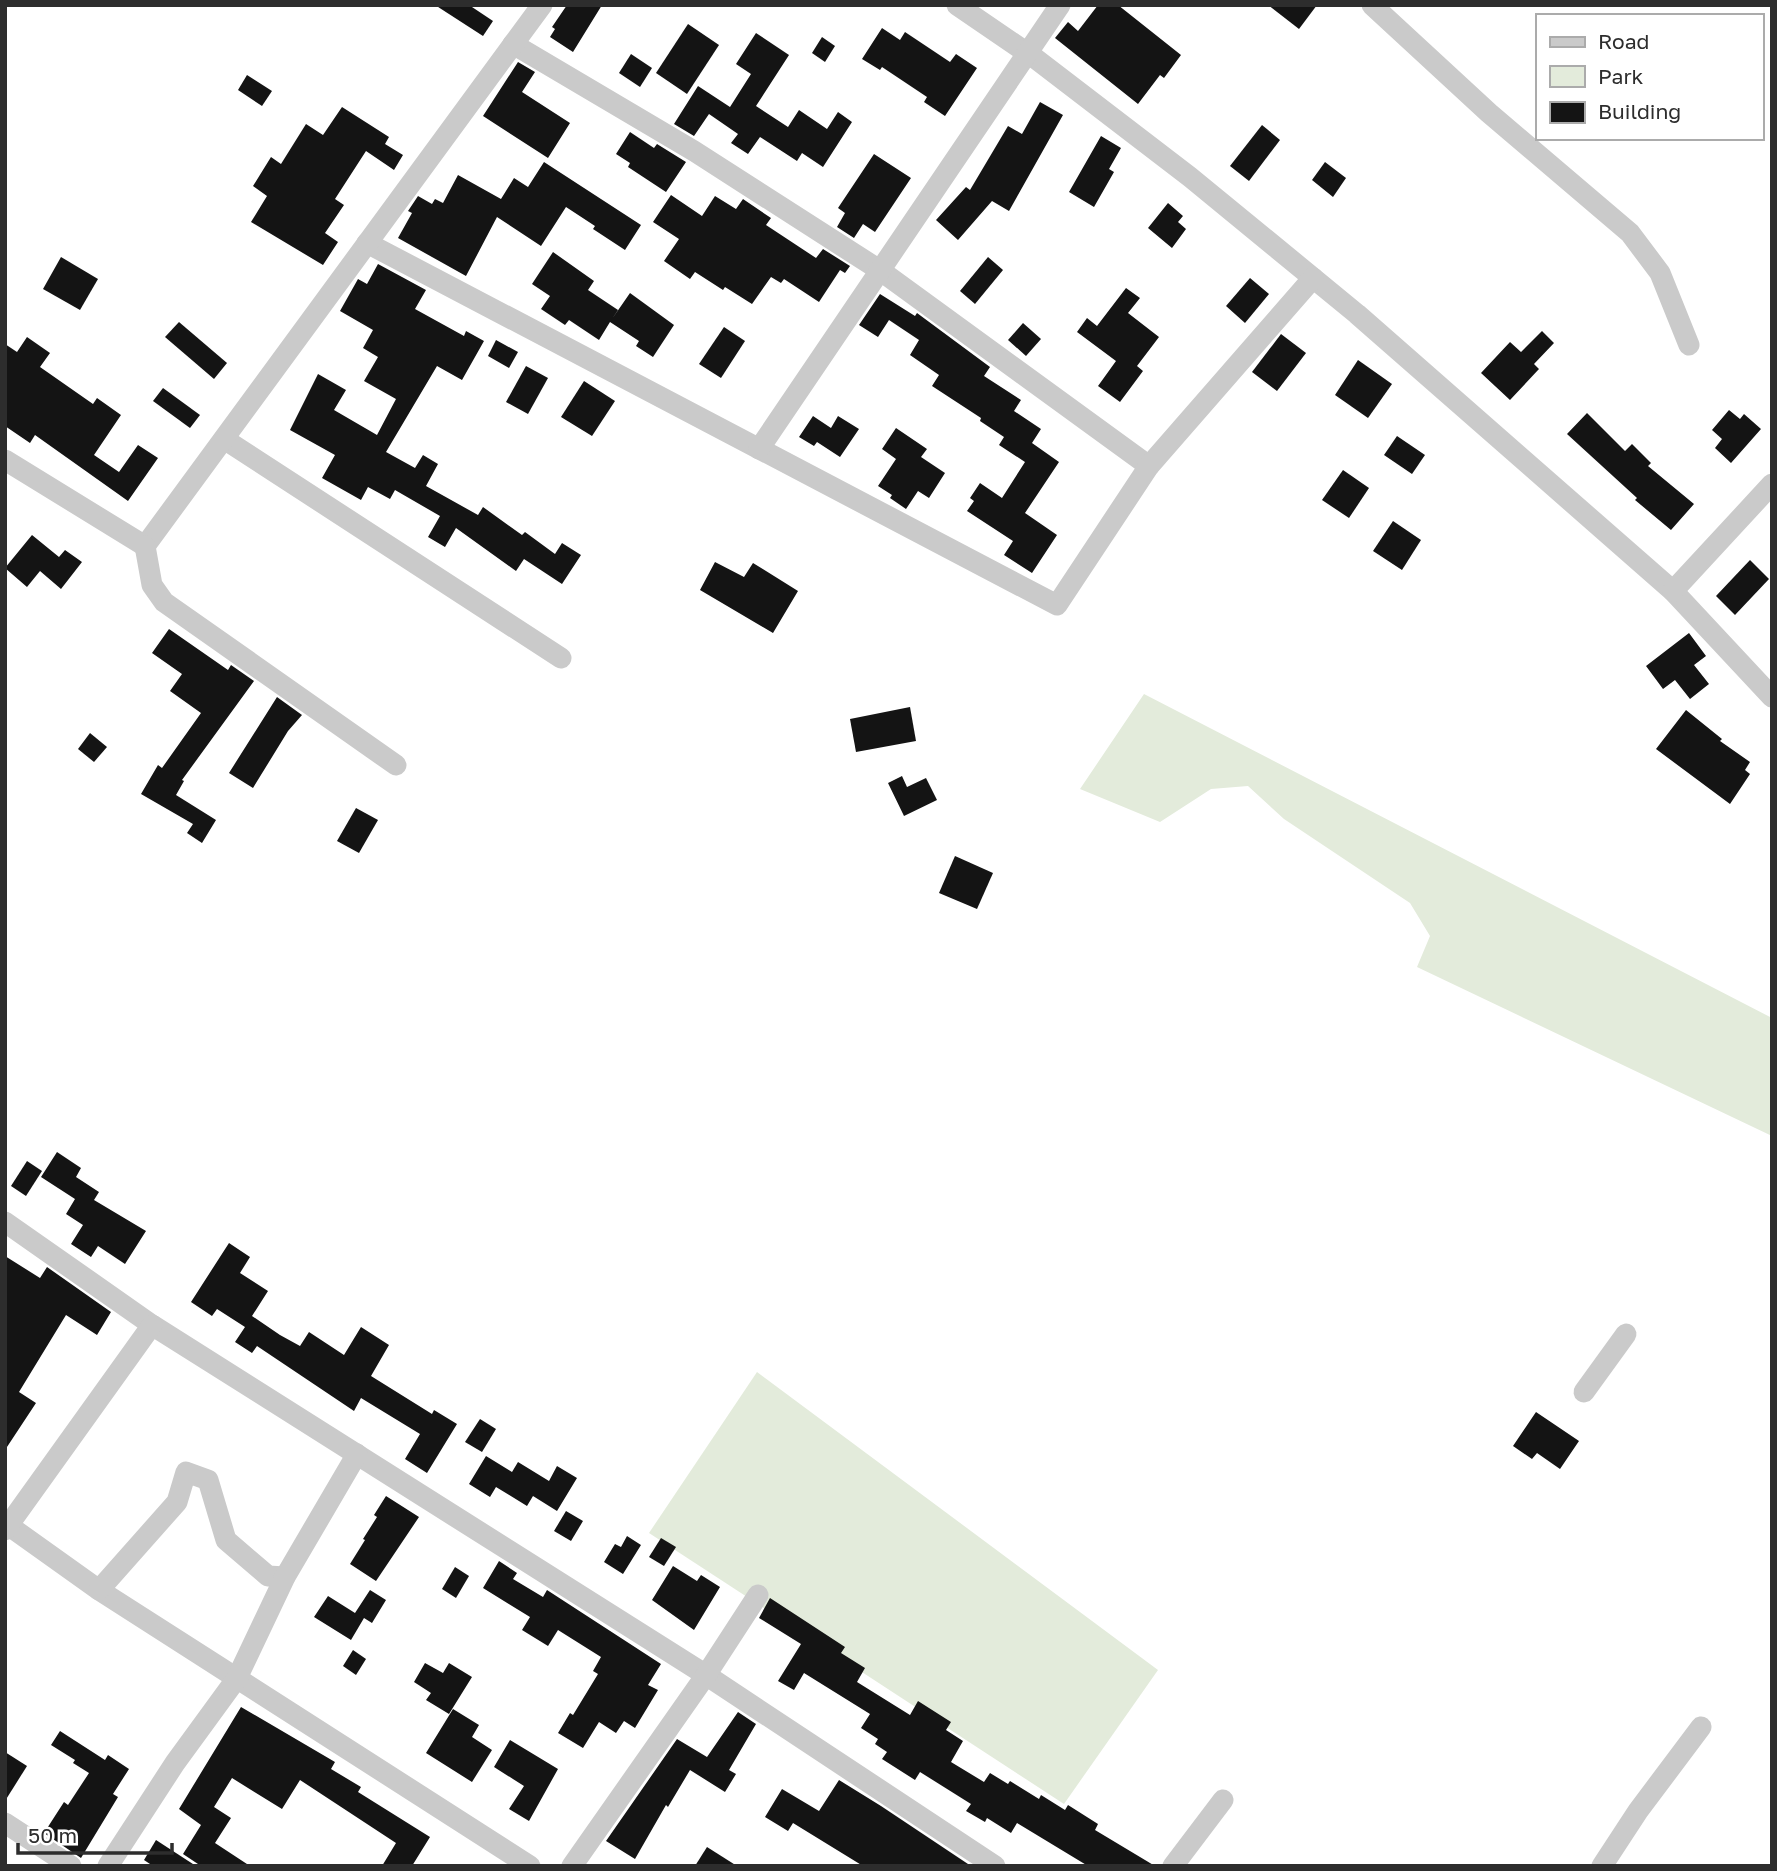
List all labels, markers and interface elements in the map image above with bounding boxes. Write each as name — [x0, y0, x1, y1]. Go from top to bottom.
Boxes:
legend — [1536, 14, 1763, 140]
text: Road — [1598, 28, 1649, 54]
text: Park — [1598, 63, 1644, 89]
text: Building — [1598, 98, 1681, 124]
scale bar — [18, 1812, 172, 1856]
text: 50 m — [28, 1822, 77, 1848]

